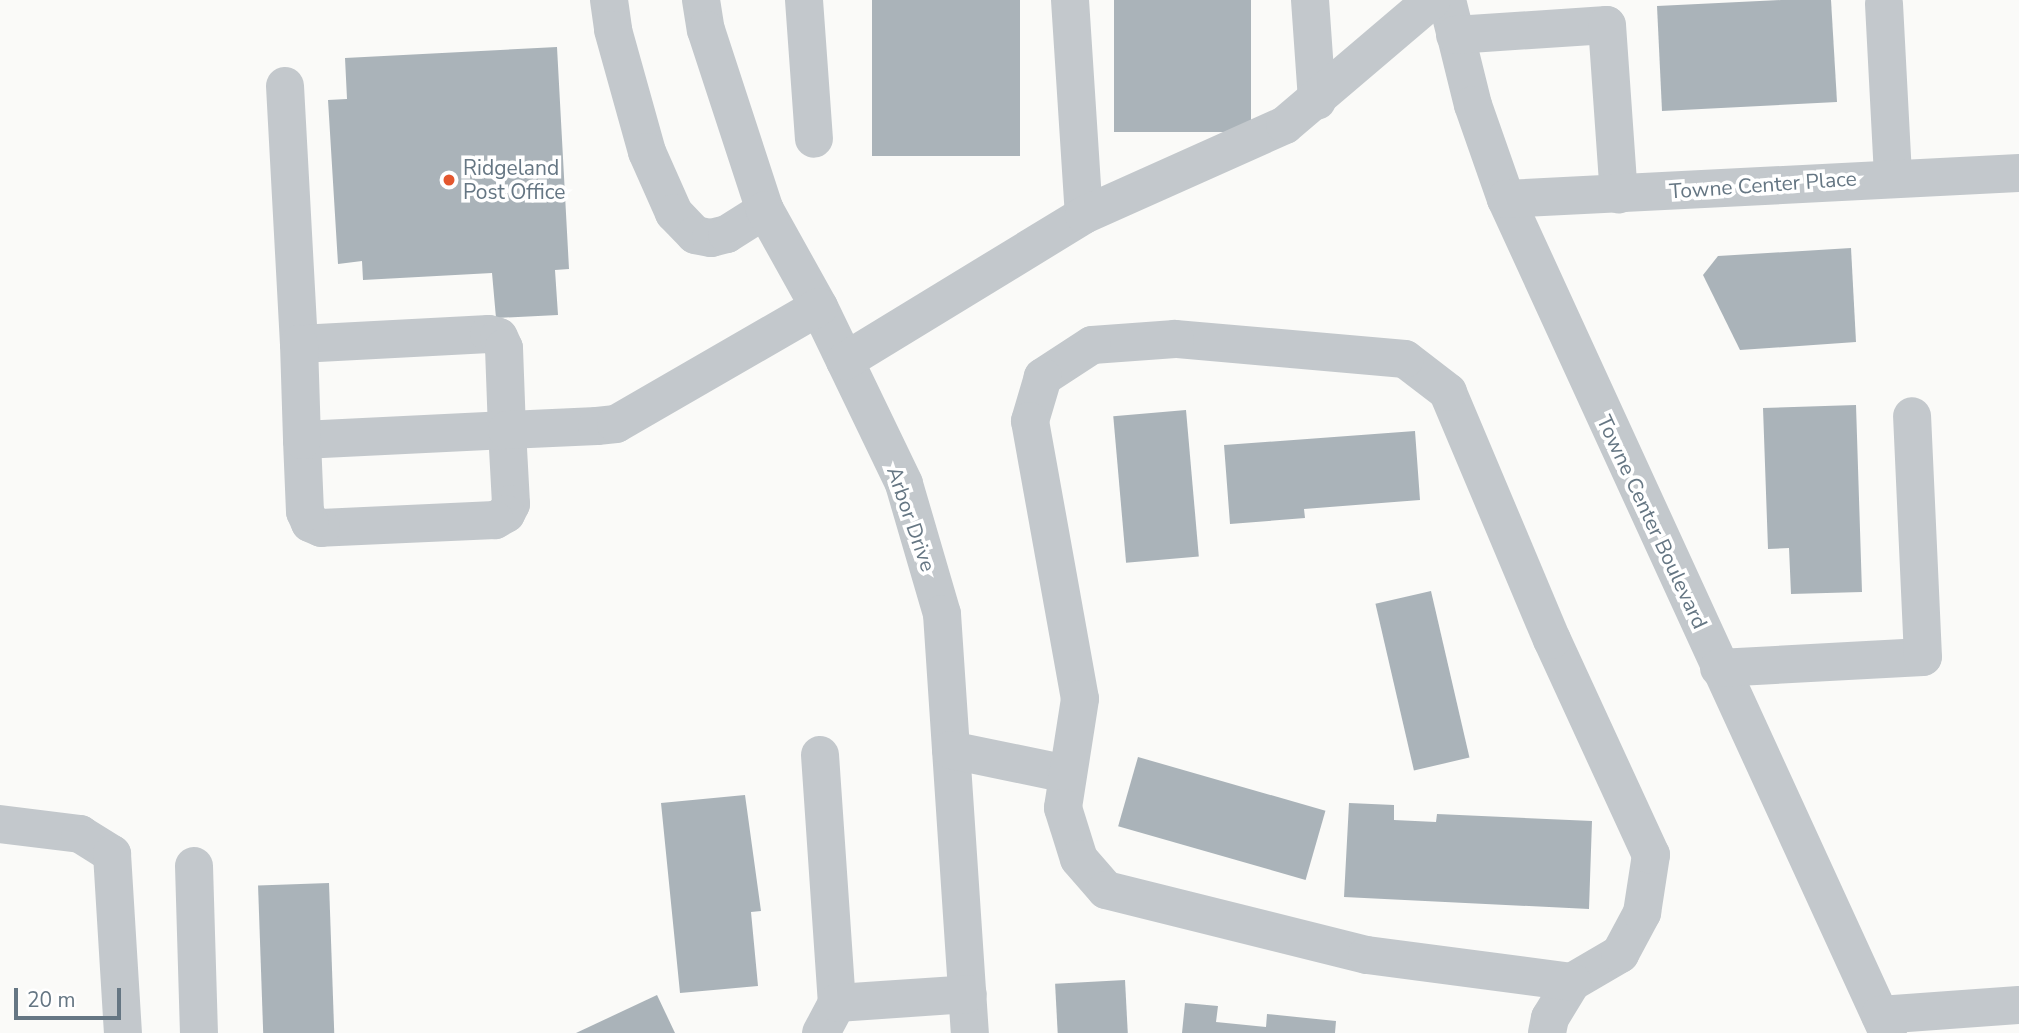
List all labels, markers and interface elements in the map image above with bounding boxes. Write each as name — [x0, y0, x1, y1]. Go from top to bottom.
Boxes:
place label: Ridgeland Post Office — [463, 155, 565, 205]
street label: Towne Center Place — [1668, 166, 1858, 204]
marker: Ridgeland Post Office — [441, 172, 457, 188]
street label: Towne Center Boulevard — [1591, 411, 1713, 633]
street label: Arbor Drive — [881, 463, 941, 575]
scale bar — [18, 974, 124, 1018]
text: 20 m — [27, 986, 76, 1014]

